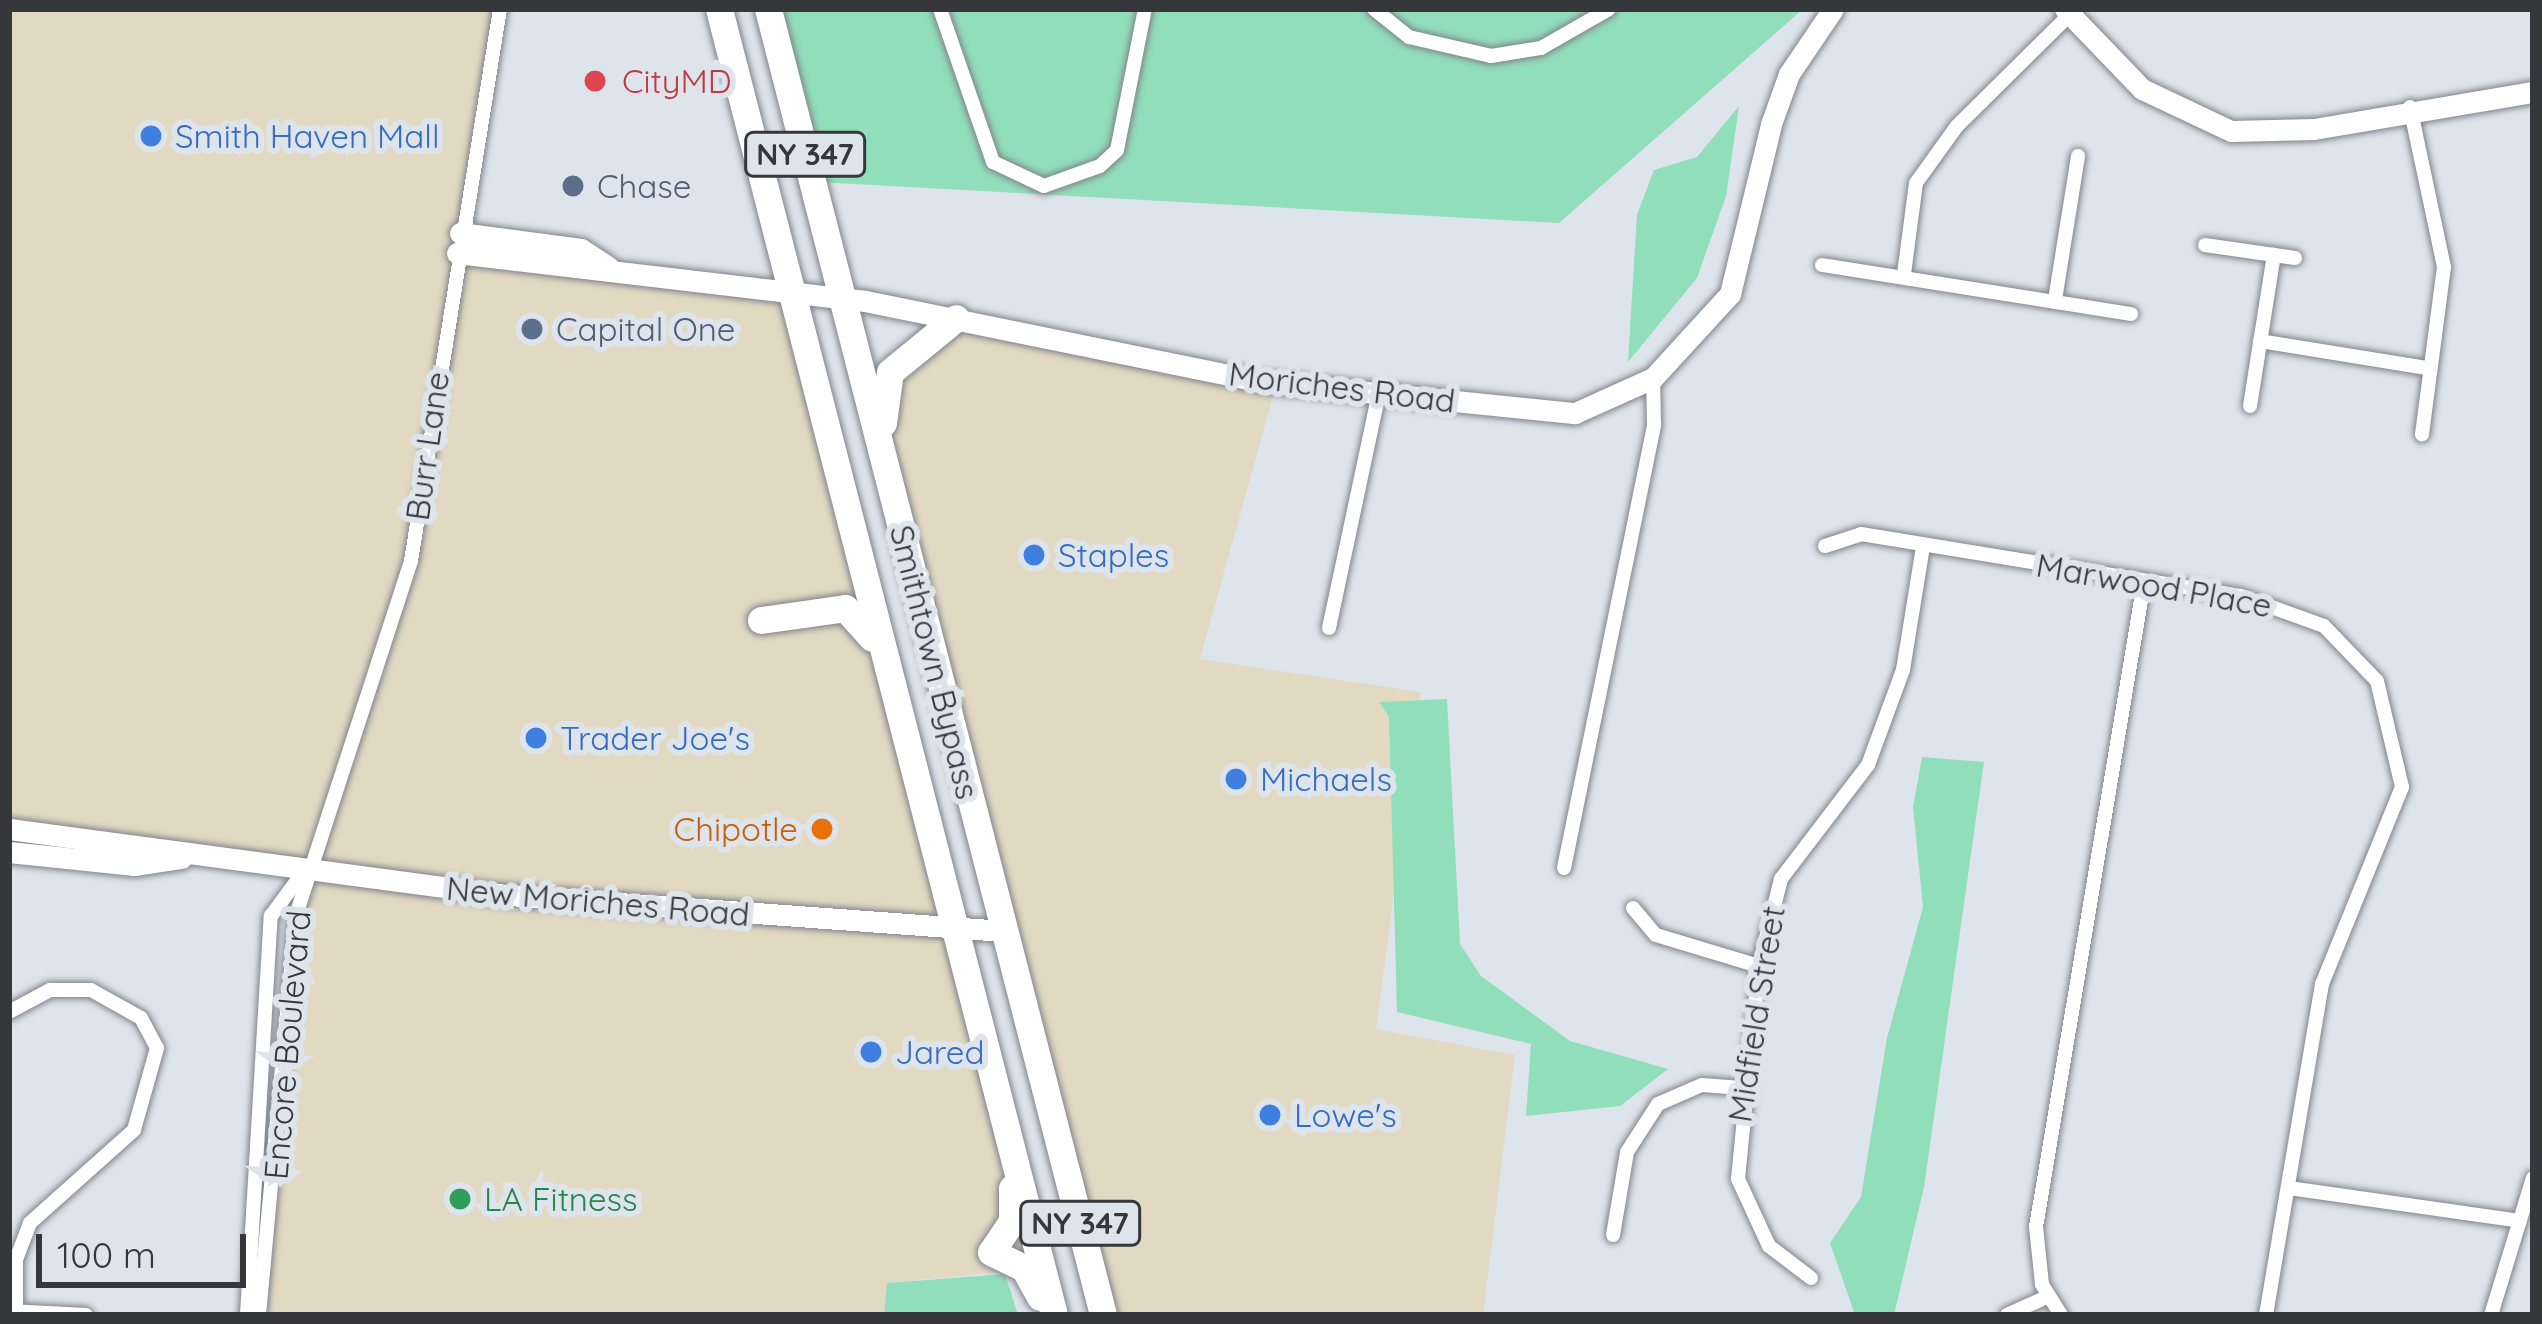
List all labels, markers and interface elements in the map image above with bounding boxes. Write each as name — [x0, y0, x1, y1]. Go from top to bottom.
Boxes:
place label: CityMD — [622, 61, 732, 101]
marker: CityMD — [579, 65, 611, 97]
place label: Smith Haven Mall — [175, 116, 439, 156]
marker: Smith Haven Mall — [138, 123, 164, 149]
road number: NY 347 — [742, 130, 868, 178]
place label: Chase — [597, 166, 691, 206]
marker: Chase — [560, 173, 586, 199]
place label: Capital One — [556, 309, 735, 349]
marker: Capital One — [519, 316, 545, 342]
street label: Moriches Road — [1227, 353, 1457, 421]
street label: Burr Lane — [397, 369, 457, 523]
street label: Smithtown Bypass — [882, 521, 988, 803]
place label: Staples — [1058, 535, 1169, 575]
marker: Staples — [1021, 542, 1047, 568]
street label: Marwood Place — [2033, 545, 2275, 625]
place label: Trader Joe's — [560, 718, 750, 758]
marker: Trader Joe's — [523, 725, 549, 751]
place label: Michaels — [1260, 759, 1392, 799]
marker: Michaels — [1223, 766, 1249, 792]
place label: Chipotle — [674, 809, 798, 849]
marker: Chipotle — [809, 816, 835, 842]
street label: New Moriches Road — [445, 868, 751, 934]
street label: Midfield Street — [1719, 903, 1793, 1125]
street label: Encore Boulevard — [256, 909, 318, 1181]
place label: Jared — [895, 1032, 984, 1072]
marker: Jared — [858, 1039, 884, 1065]
place label: Lowe's — [1294, 1095, 1397, 1135]
marker: Lowe's — [1257, 1102, 1283, 1128]
place label: LA Fitness — [484, 1179, 638, 1219]
marker: LA Fitness — [447, 1186, 473, 1212]
road number: NY 347 — [1017, 1199, 1143, 1247]
scale bar — [42, 1210, 252, 1284]
text: 100 m — [57, 1232, 156, 1277]

